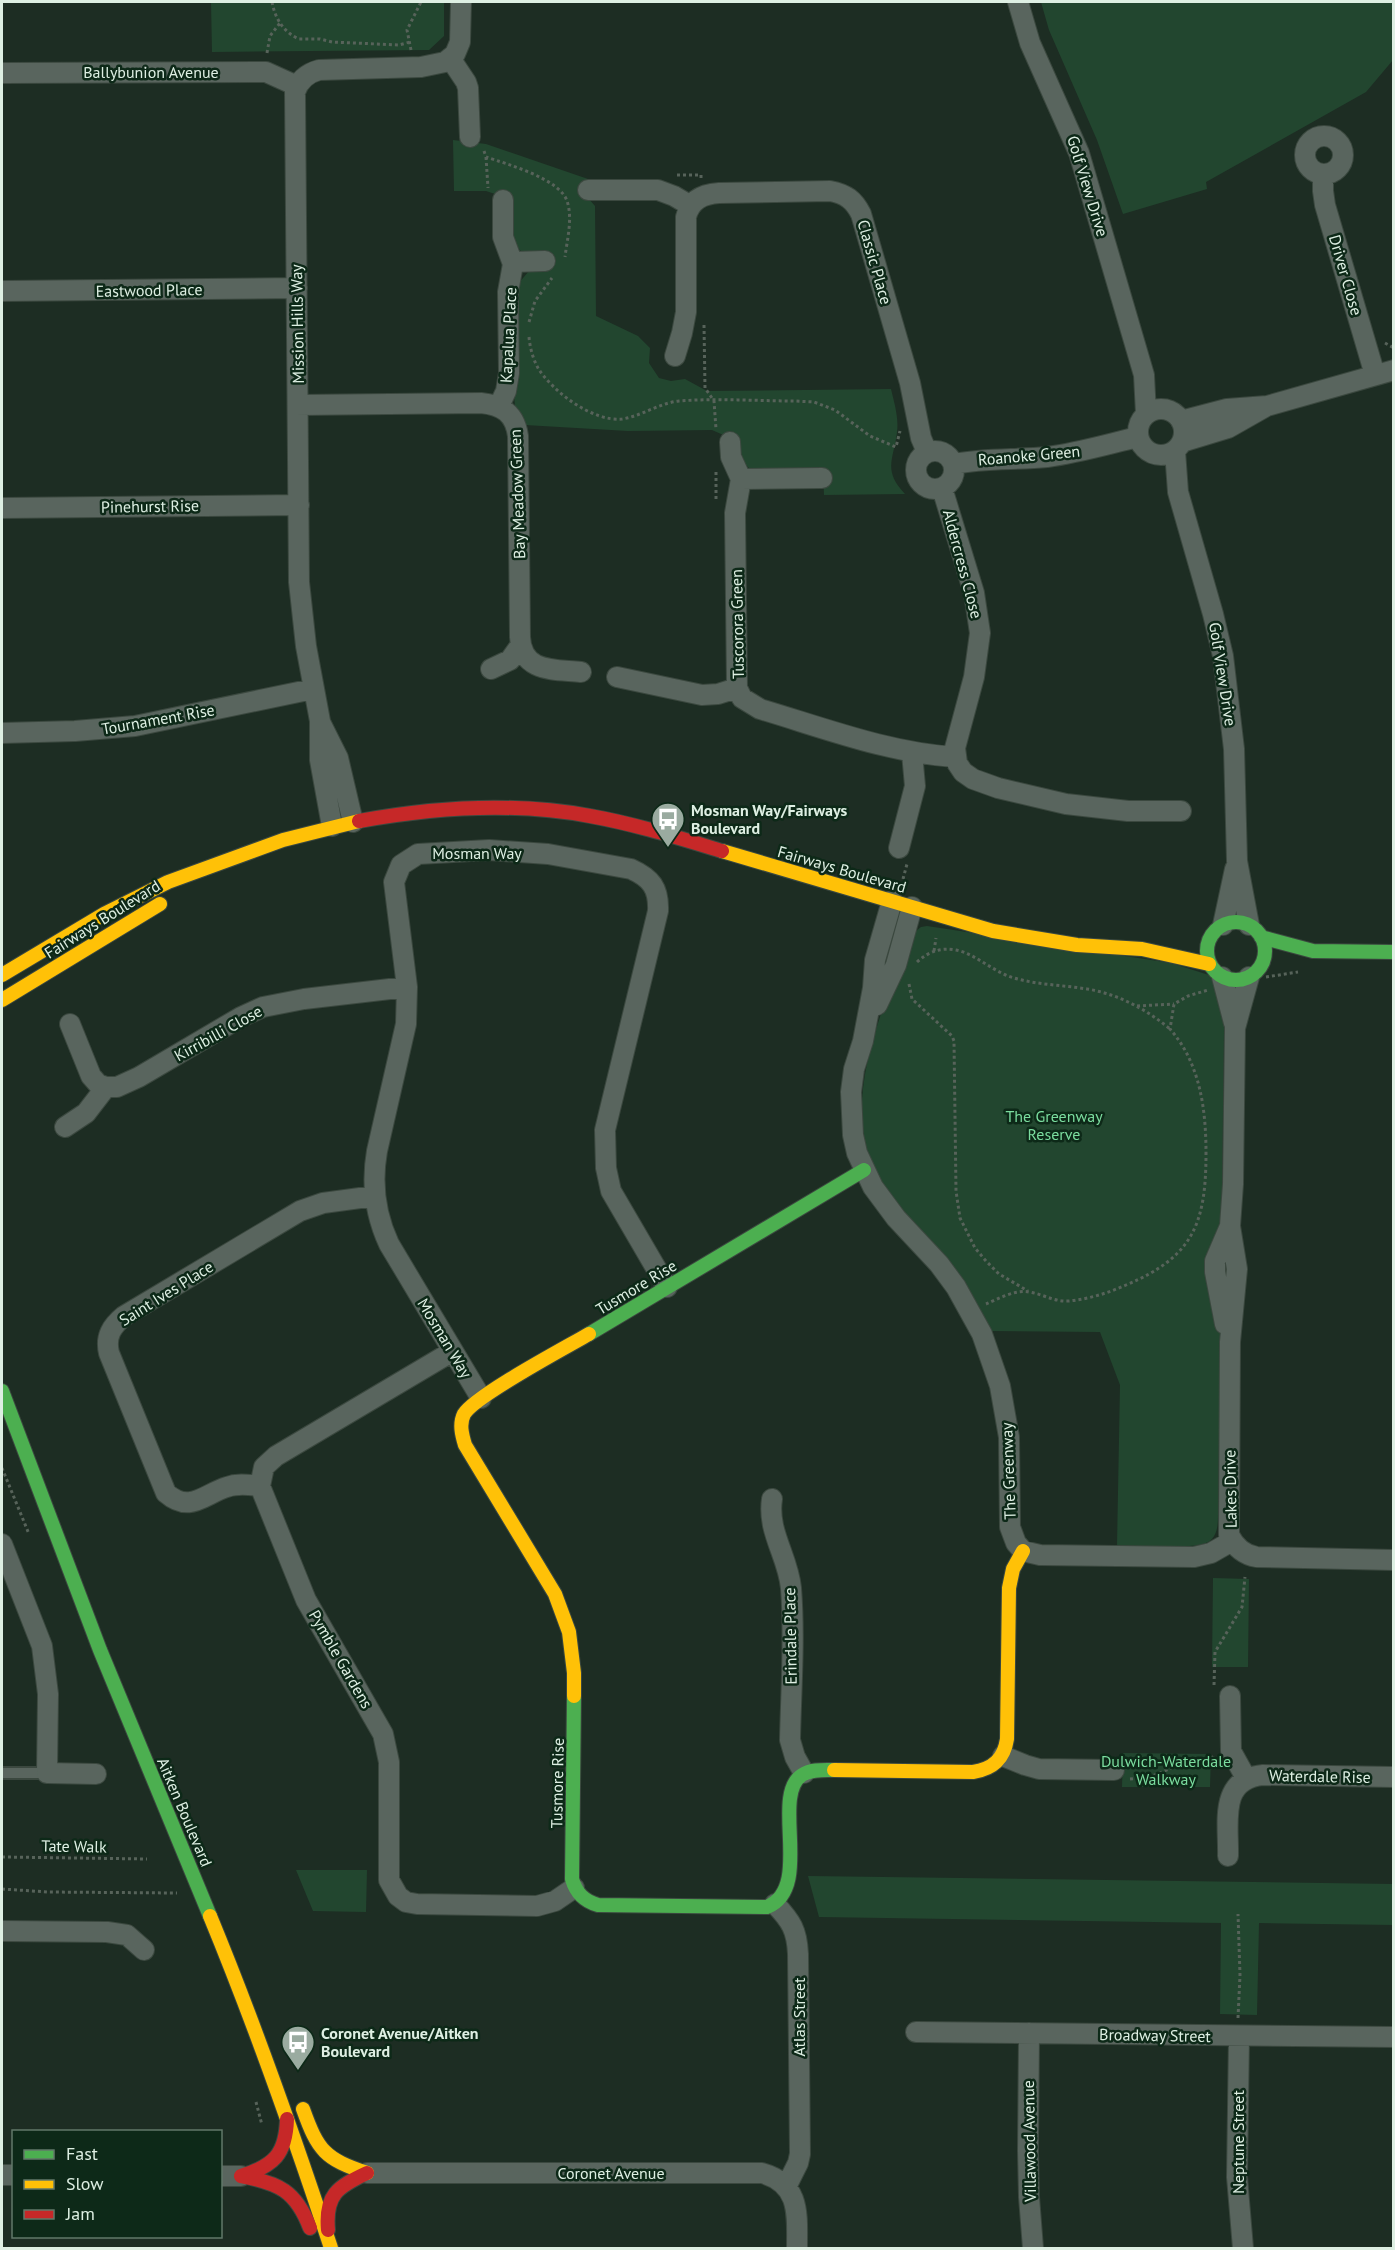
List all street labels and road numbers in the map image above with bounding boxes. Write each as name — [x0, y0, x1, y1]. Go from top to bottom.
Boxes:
street label: Ballybunion Avenue — [83, 62, 219, 82]
street label: Golf View Drive — [1063, 133, 1113, 239]
street label: Classic Place — [853, 217, 897, 307]
street label: Driver Close — [1325, 232, 1367, 318]
street label: Mission Hills Way — [286, 264, 308, 384]
street label: Eastwood Place — [95, 279, 203, 301]
street label: Kapalua Place — [496, 287, 520, 383]
street label: Bay Meadow Green — [505, 429, 529, 559]
street label: Roanoke Green — [977, 441, 1081, 469]
street label: Pinehurst Rise — [101, 495, 199, 517]
street label: Aldercress Close — [939, 507, 987, 621]
street label: Tuscorora Green — [726, 569, 748, 679]
street label: Golf View Drive — [1205, 621, 1241, 727]
street label: Tournament Rise — [100, 699, 216, 739]
street label: Fairways Boulevard — [775, 841, 909, 897]
street label: Mosman Way — [432, 843, 522, 863]
street label: Fairways Boulevard — [40, 875, 164, 963]
street label: Kirribilli Close — [171, 1001, 265, 1065]
street label: Tusmore Rise — [592, 1255, 680, 1319]
street label: Saint Ives Place — [115, 1256, 217, 1330]
street label: Mosman Way — [413, 1294, 477, 1382]
street label: The Greenway — [996, 1422, 1020, 1520]
street label: Lakes Drive — [1219, 1450, 1241, 1528]
street label: Erindale Place — [779, 1587, 801, 1685]
street label: Pymble Gardens — [305, 1606, 377, 1712]
street label: Tusmore Rise — [546, 1738, 568, 1828]
street label: Aitken Boulevard — [153, 1755, 217, 1869]
street label: Waterdale Rise — [1269, 1765, 1371, 1787]
street label: Tate Walk — [41, 1835, 107, 1857]
street label: Atlas Street — [789, 1977, 809, 2057]
street label: Broadway Street — [1099, 2024, 1212, 2046]
street label: Villawood Avenue — [1018, 2080, 1040, 2203]
street label: Neptune Street — [1228, 2090, 1248, 2194]
street label: Coronet Avenue — [557, 2163, 665, 2183]

